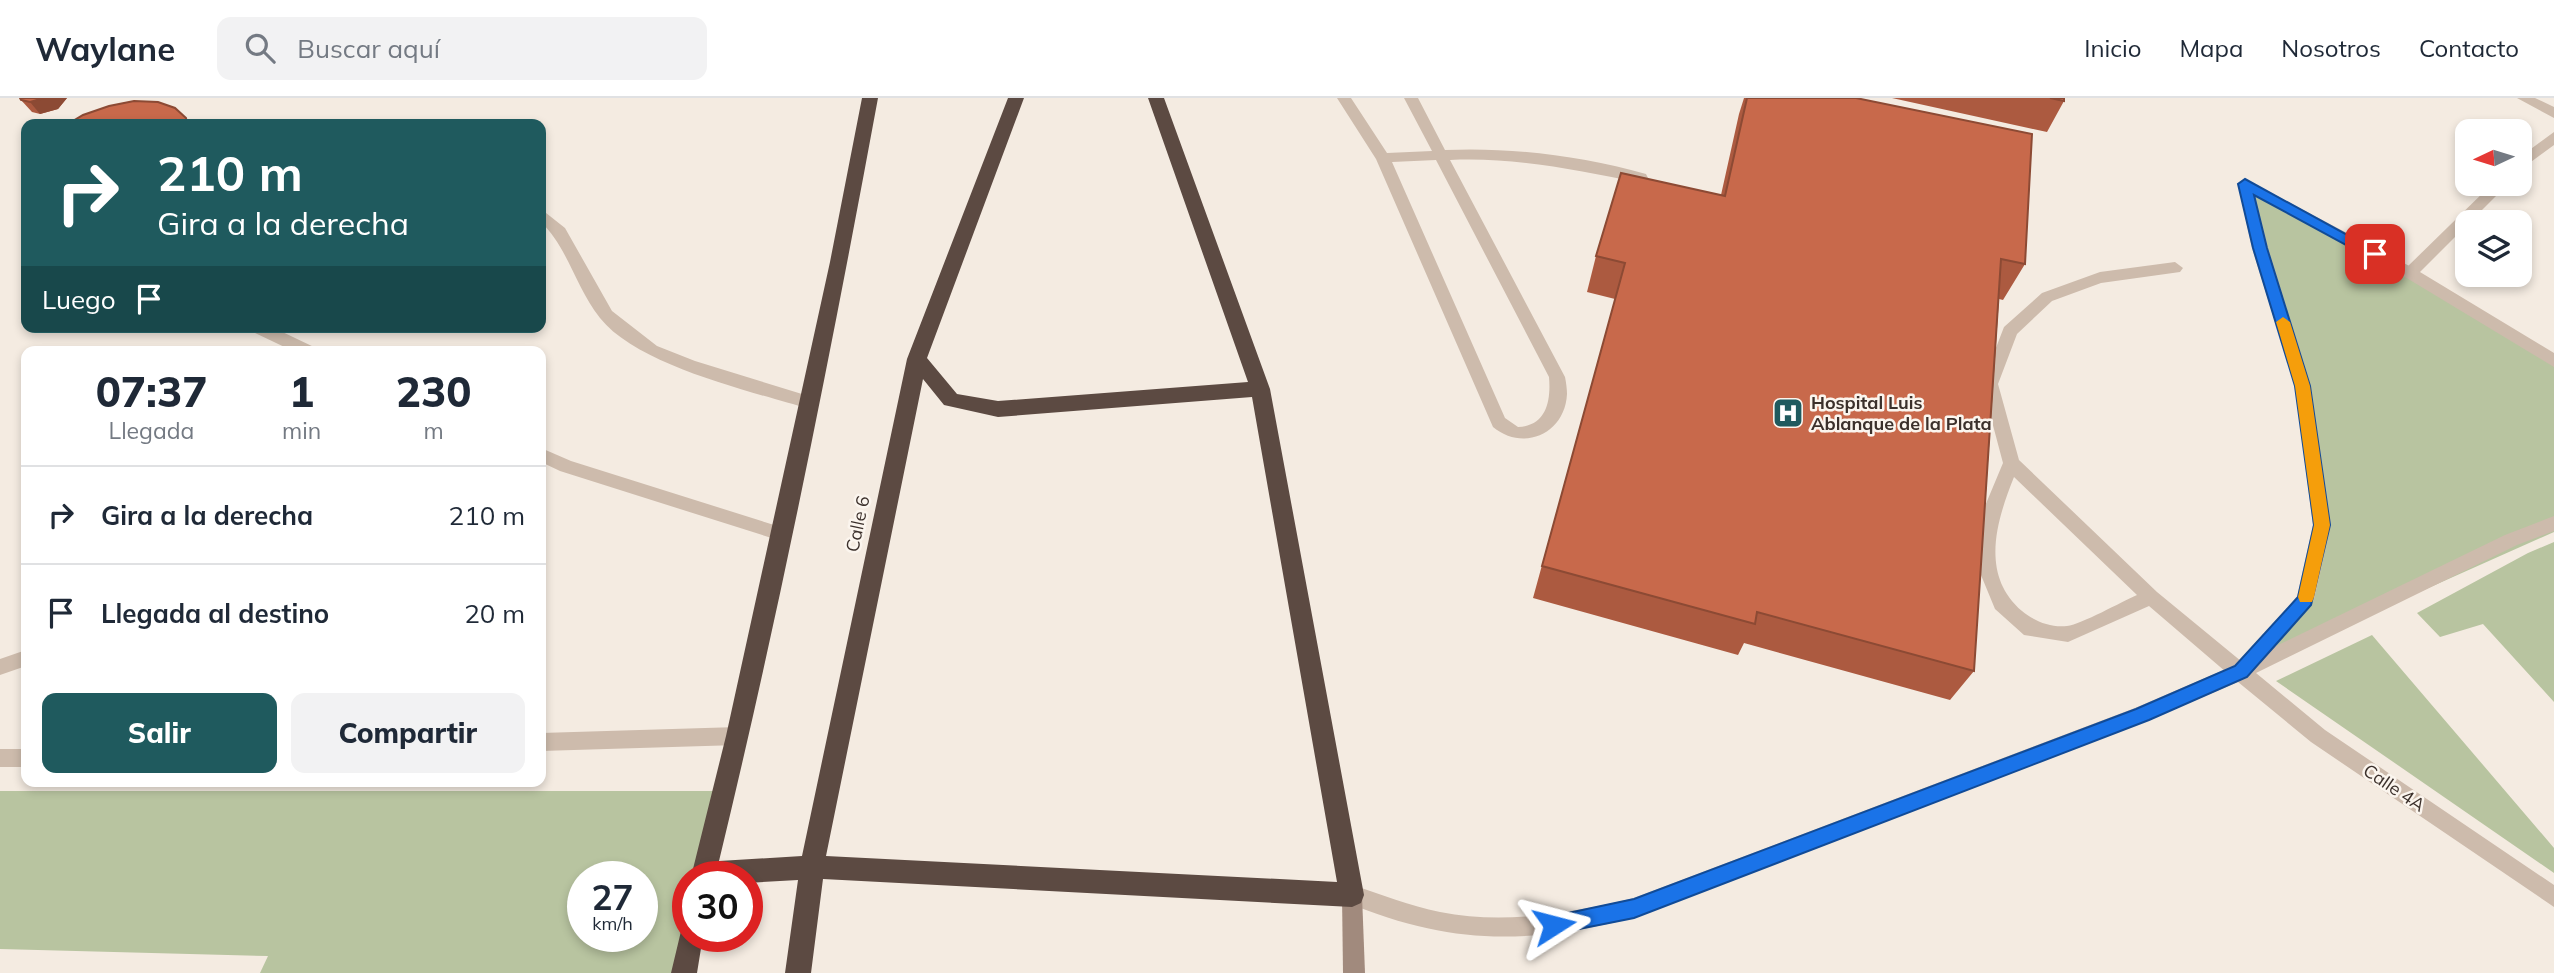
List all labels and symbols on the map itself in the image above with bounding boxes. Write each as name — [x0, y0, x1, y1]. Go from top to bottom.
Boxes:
north arrow — [2455, 119, 2532, 196]
pin — [2345, 224, 2405, 284]
place label: Hospital Luis Ablanque de la Plata — [1811, 391, 1992, 435]
hospital icon: Hospital Luis Ablanque de la Plata — [1771, 396, 1805, 430]
street label: Calle 6 — [840, 494, 875, 554]
street label: Calle 4A — [2359, 759, 2430, 817]
speed limit sign: 30 — [672, 861, 763, 952]
position arrow — [1517, 888, 1591, 962]

